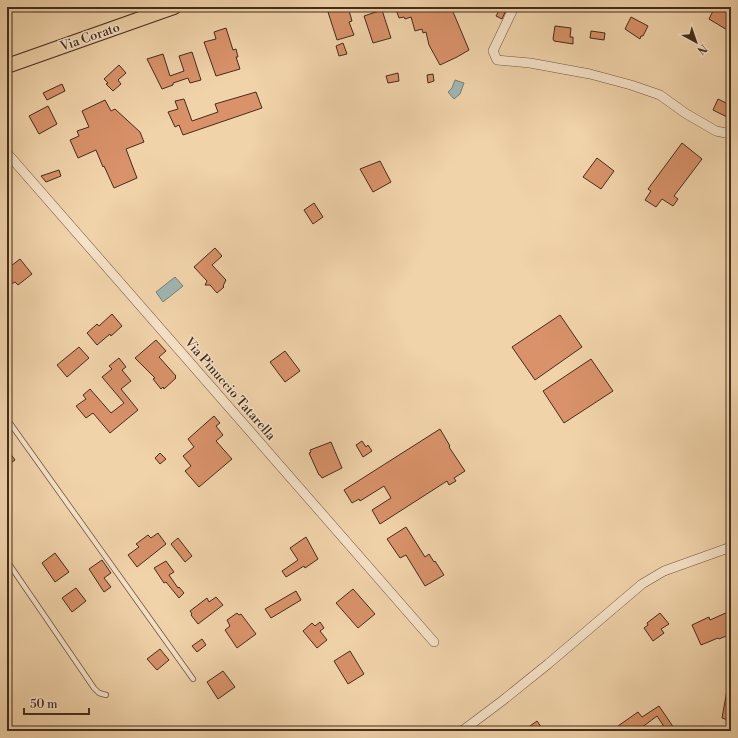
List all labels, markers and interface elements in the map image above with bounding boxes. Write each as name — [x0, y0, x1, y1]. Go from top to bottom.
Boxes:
street label: Via Corato — [57, 19, 122, 55]
north arrow — [676, 22, 716, 62]
text: N — [694, 41, 710, 57]
street label: Via Pinuccio Tatarella — [180, 334, 279, 444]
scale bar — [24, 690, 89, 716]
text: 50 m — [30, 697, 58, 712]

